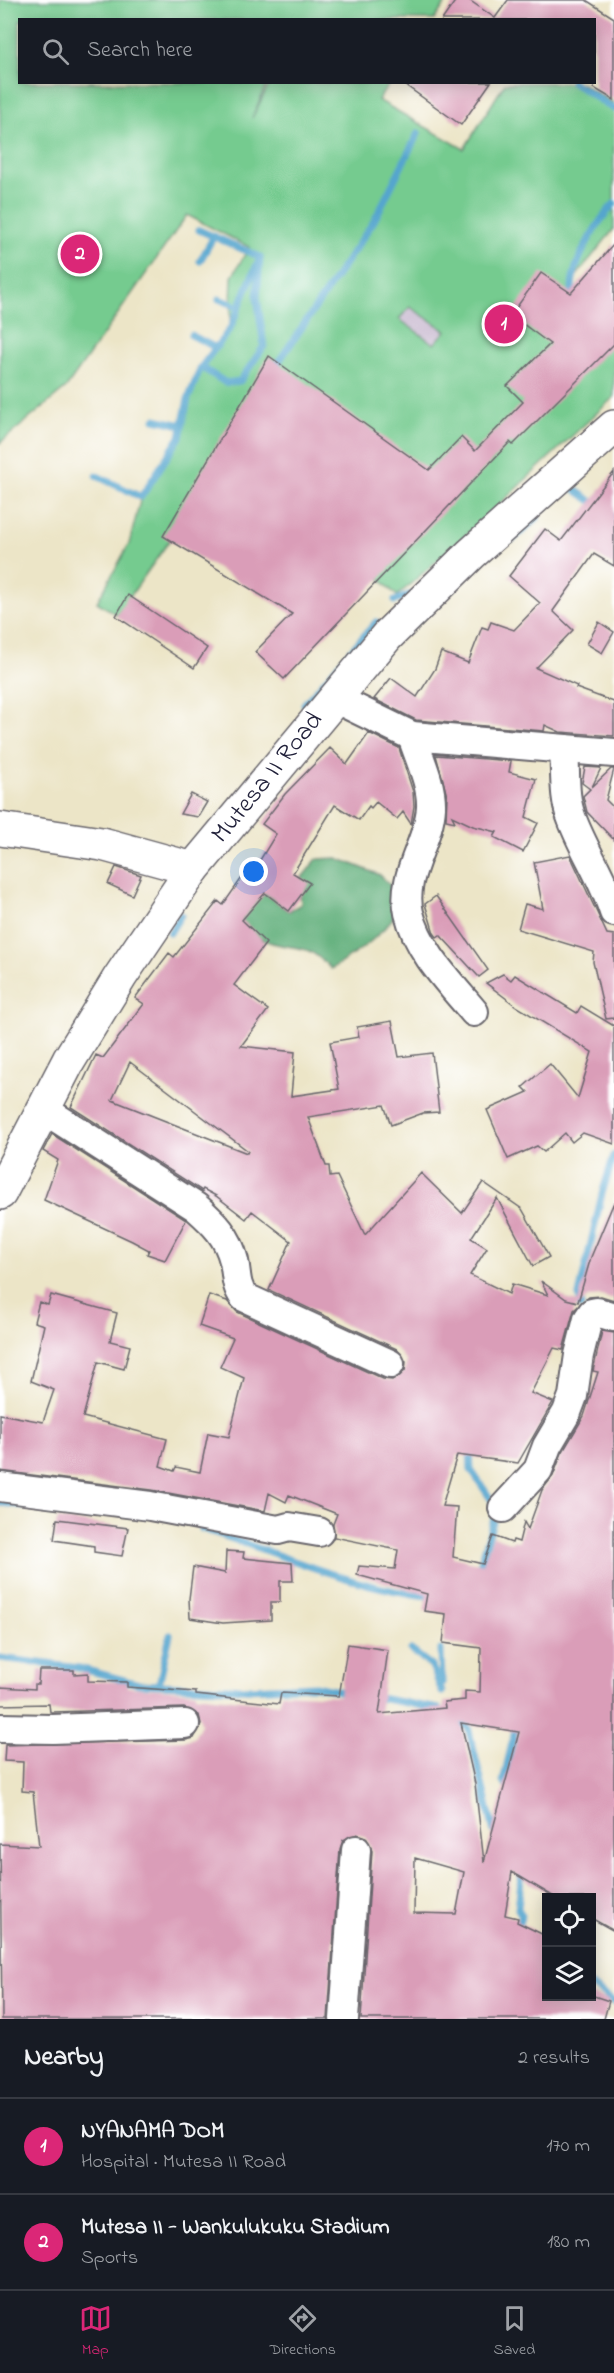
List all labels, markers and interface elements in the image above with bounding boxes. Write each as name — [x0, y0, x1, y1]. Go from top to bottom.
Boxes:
search box — [18, 18, 596, 84]
icon: search — [39, 35, 72, 68]
text: Search here — [87, 35, 192, 67]
pin: 2 — [60, 232, 100, 276]
pin: 1 — [484, 302, 524, 346]
street label: Mutesa II Road — [203, 704, 333, 852]
your location — [239, 857, 268, 886]
map controls — [542, 1893, 596, 2001]
button: locate — [542, 1893, 596, 1947]
button: layers — [542, 1947, 596, 2001]
text: Nearby — [24, 2039, 103, 2077]
text: 2 results — [518, 2044, 590, 2073]
text: NYANAMA DOM — [81, 2116, 224, 2148]
text: 1 — [40, 2132, 47, 2161]
text: 170 m — [546, 2132, 590, 2161]
text: Hospital · Mutesa II Road — [81, 2148, 286, 2177]
text: Mutesa II - Wankulukuku Stadium — [81, 2212, 390, 2244]
text: 2 — [39, 2228, 48, 2257]
text: 180 m — [547, 2228, 590, 2257]
text: Sports — [81, 2244, 138, 2273]
tab: Map — [79, 2302, 112, 2362]
tab: Directions — [269, 2302, 336, 2362]
tab: Saved — [493, 2302, 535, 2362]

